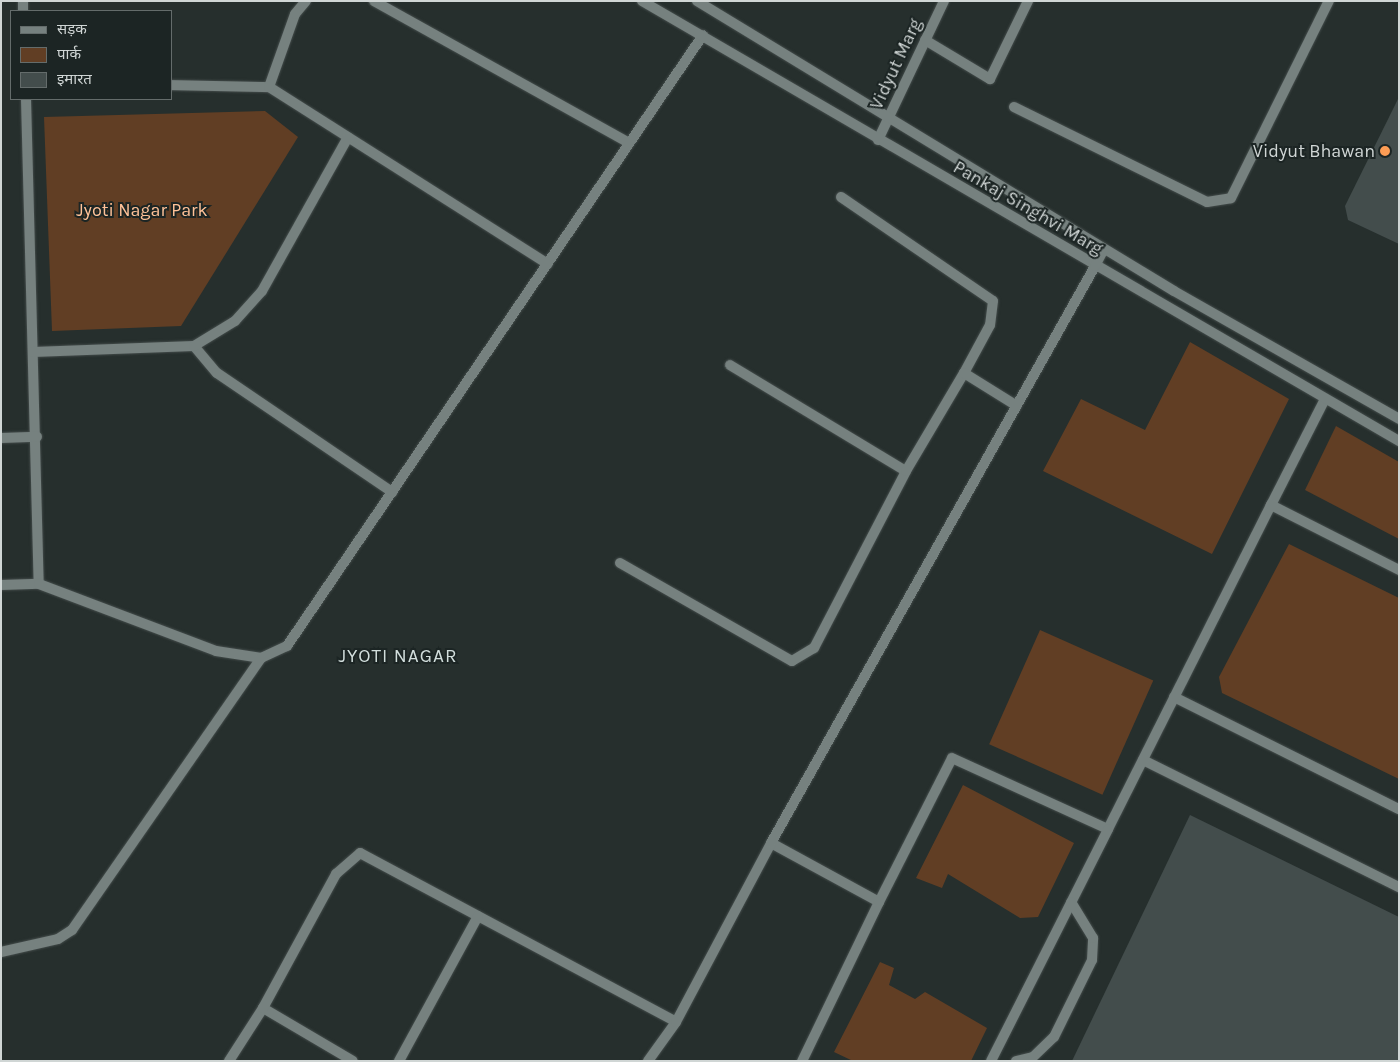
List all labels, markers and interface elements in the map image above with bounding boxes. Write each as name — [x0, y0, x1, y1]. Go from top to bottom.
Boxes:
legend — [10, 10, 172, 100]
street label: Vidyut Marg — [866, 15, 926, 113]
text: सड़क — [57, 20, 87, 38]
text: पार्क — [57, 45, 81, 63]
text: इमारत — [57, 70, 92, 88]
place label: Vidyut Bhawan — [1253, 140, 1375, 162]
marker: Vidyut Bhawan — [1379, 145, 1391, 157]
street label: Pankaj Singhvi Marg — [949, 156, 1107, 260]
park label: Jyoti Nagar Park — [76, 199, 208, 221]
district label: JYOTI NAGAR — [337, 646, 459, 668]

